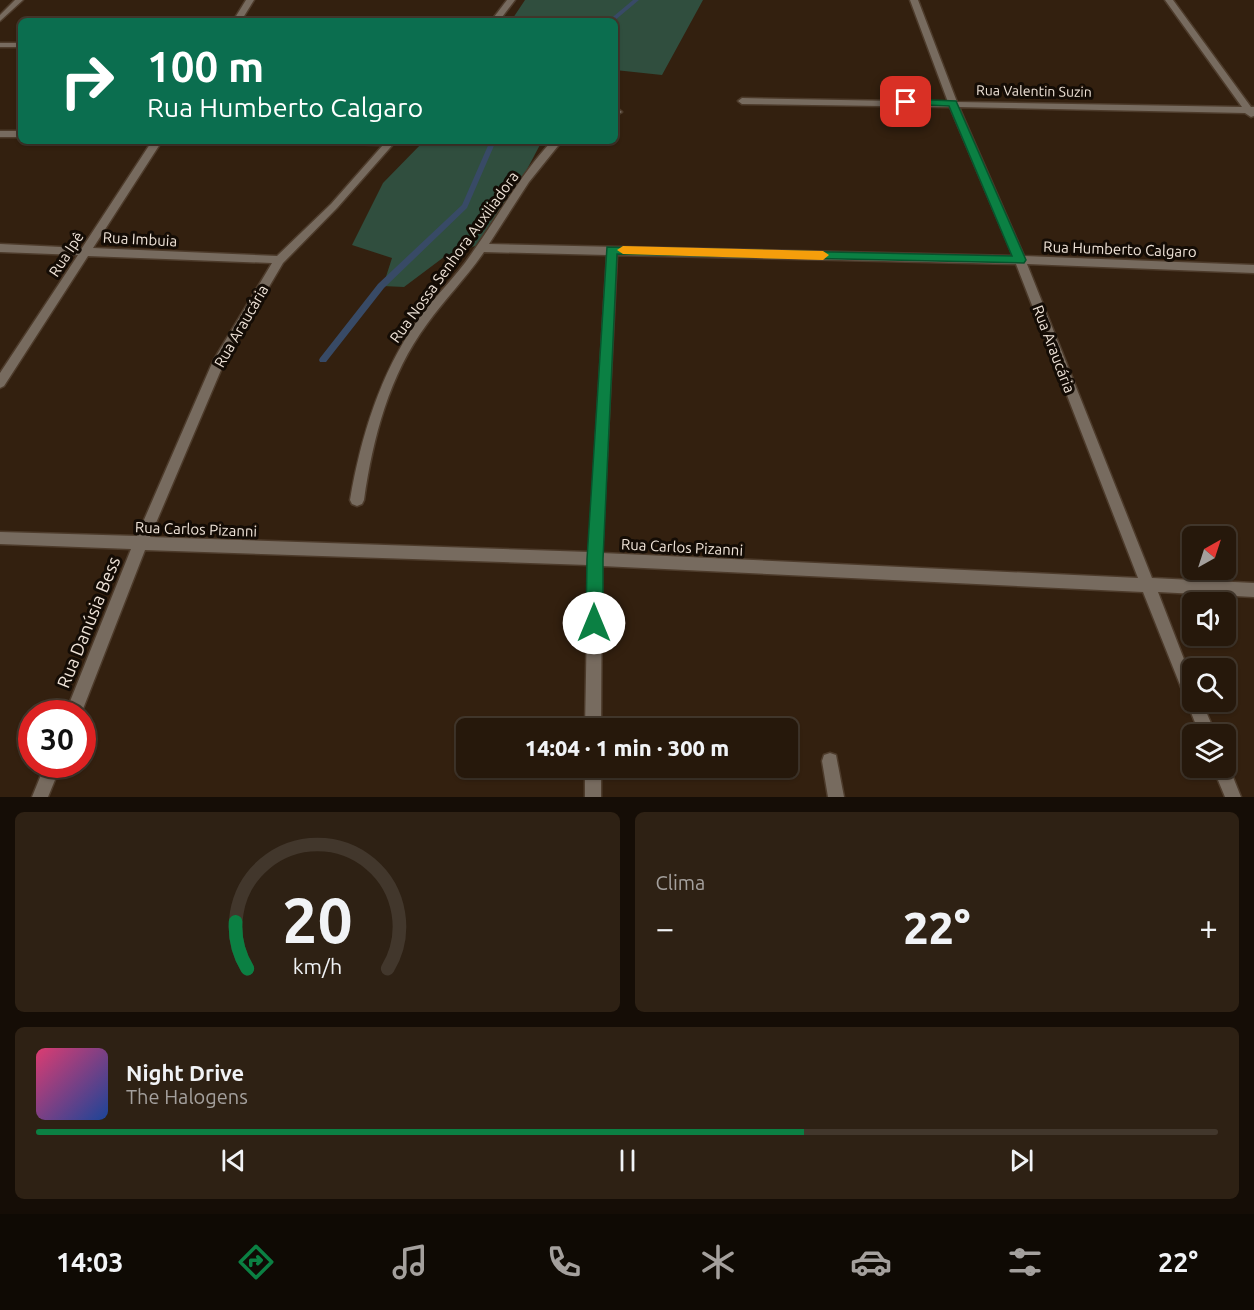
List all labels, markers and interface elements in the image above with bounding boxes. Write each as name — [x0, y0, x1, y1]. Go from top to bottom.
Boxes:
icon: right — [48, 42, 126, 120]
text: 100 m — [147, 43, 264, 90]
pin — [880, 76, 931, 127]
street label: Rua Valentin Suzin — [976, 82, 1092, 100]
icon: arrive — [889, 85, 922, 118]
text: Rua Humberto Calgaro — [147, 92, 423, 122]
street label: Rua Nossa Senhora Auxiliadora — [386, 168, 522, 346]
street label: Rua Ipê — [45, 228, 87, 280]
street label: Rua Imbuia — [102, 229, 178, 249]
street label: Rua Humberto Calgaro — [1043, 238, 1197, 260]
street label: Rua Araucária — [211, 282, 271, 370]
street label: Rua Araucária — [1030, 303, 1078, 395]
street label: Rua Carlos Pizanni — [135, 518, 257, 540]
north arrow — [1182, 526, 1236, 580]
map controls — [1182, 526, 1236, 778]
street label: Rua Carlos Pizanni — [620, 535, 744, 559]
street label: Rua Danúsia Bess — [53, 553, 124, 691]
position arrow — [562, 591, 626, 655]
button: sound — [1182, 592, 1236, 646]
button: search — [1182, 658, 1236, 712]
speed limit sign: 30 — [18, 700, 96, 778]
button: layers — [1182, 724, 1236, 778]
text: 14:04 · 1 min · 300 m — [525, 735, 729, 760]
text: Clima — [656, 871, 705, 894]
text: 20 — [282, 885, 352, 955]
text: 22° — [903, 902, 970, 953]
text: − — [656, 909, 674, 946]
text: + — [1199, 909, 1218, 946]
text: km/h — [292, 954, 342, 978]
text: Night Drive — [126, 1060, 244, 1085]
text: The Halogens — [126, 1085, 248, 1108]
icon: previous — [217, 1144, 250, 1177]
icon: pause — [611, 1144, 644, 1177]
icon: next — [1005, 1144, 1038, 1177]
icon: directions — [235, 1241, 277, 1283]
icon: music — [389, 1241, 431, 1283]
icon: phone — [543, 1241, 585, 1283]
icon: climate — [697, 1241, 739, 1283]
icon: car — [850, 1241, 892, 1283]
icon: filters — [1004, 1241, 1046, 1283]
text: 14:03 — [56, 1247, 123, 1277]
text: 22° — [1158, 1247, 1198, 1277]

